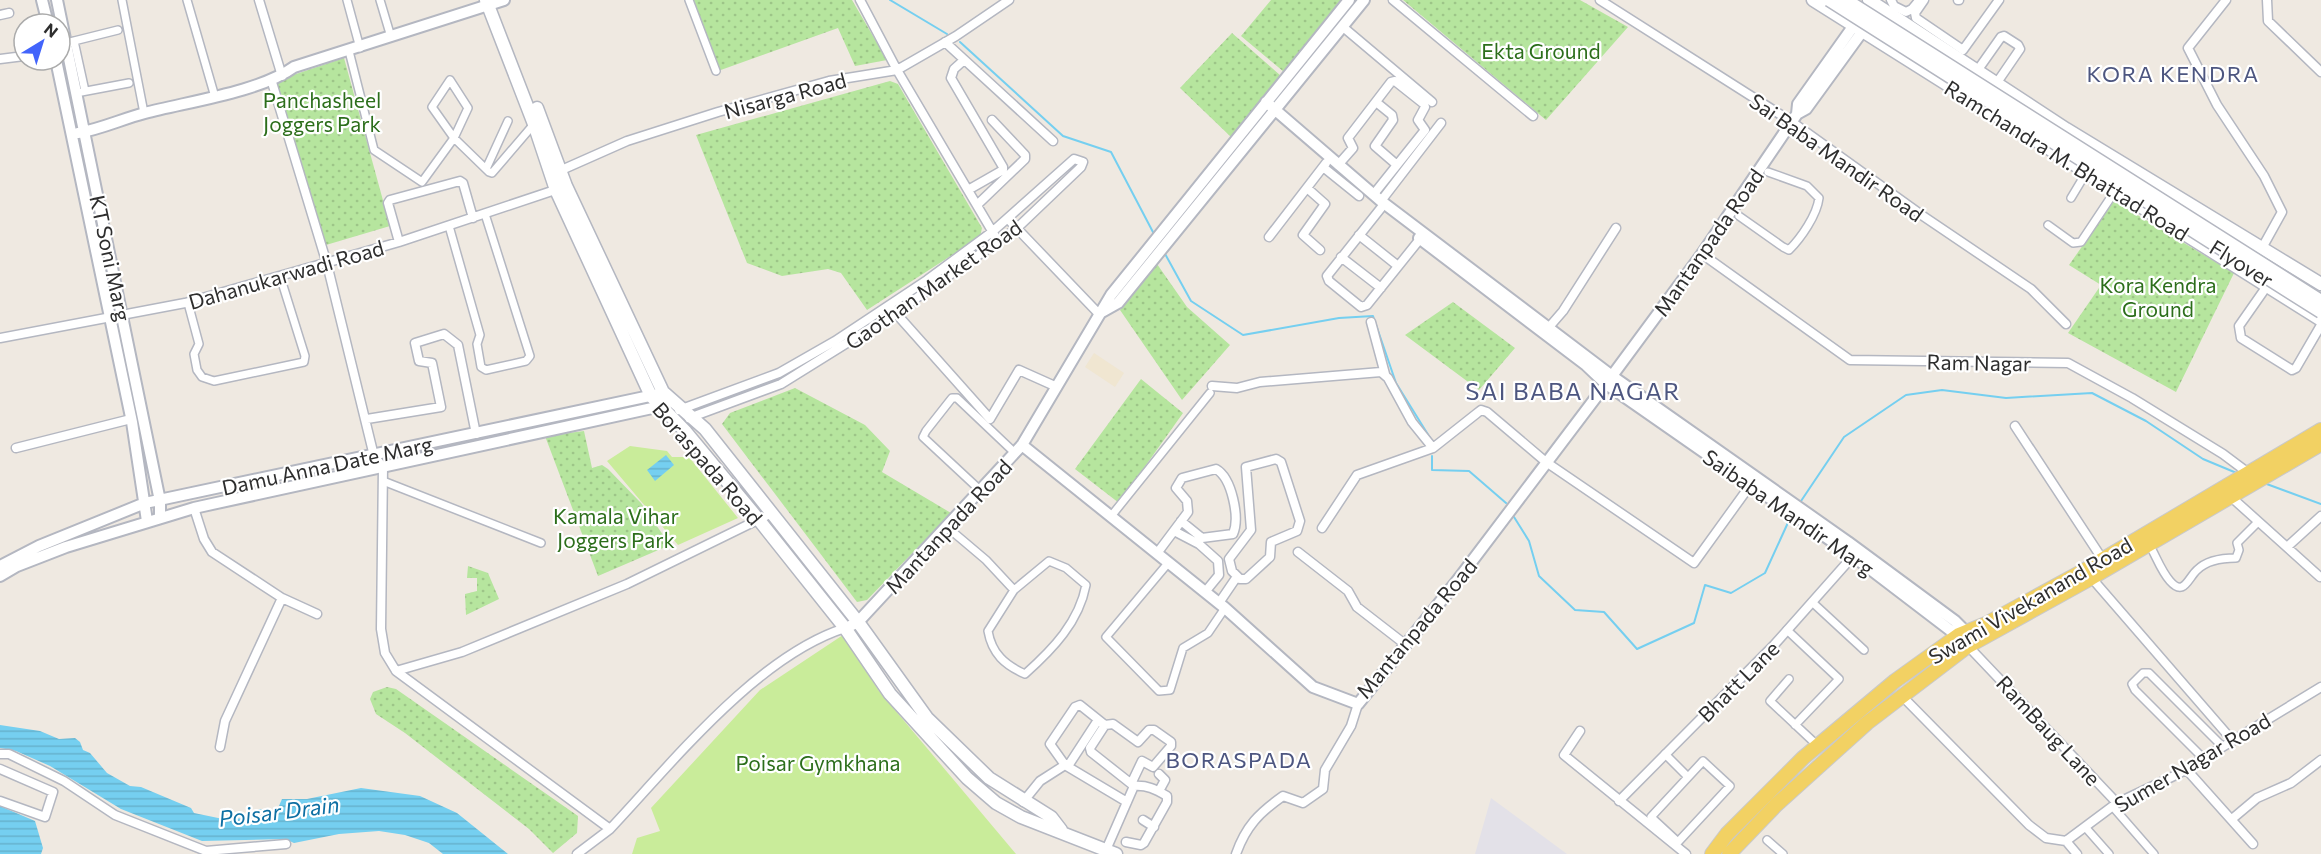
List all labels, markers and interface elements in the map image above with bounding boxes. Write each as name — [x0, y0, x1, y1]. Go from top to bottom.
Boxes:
north arrow — [12, 12, 72, 72]
text: N — [41, 19, 62, 41]
park label: Ekta Ground — [1481, 38, 1601, 63]
district label: KORA KENDRA — [2086, 60, 2260, 87]
street label: Nisarga Road — [721, 67, 849, 123]
street label: Ramchandra M. Bhattad Road — [1940, 74, 2194, 246]
park label: Panchasheel Joggers Park — [263, 87, 381, 136]
street label: Sai Baba Mandir Road — [1745, 88, 1929, 226]
street label: Mantanpada Road — [1648, 164, 1768, 320]
street label: KT Soni Marg — [85, 193, 137, 323]
street label: Gaothan Market Road — [840, 214, 1026, 354]
street label: Dahanukarwadi Road — [185, 234, 387, 314]
street label: Flyover — [2206, 234, 2278, 292]
park label: Kora Kendra Ground — [2100, 272, 2216, 321]
street label: Ram Nagar — [1926, 349, 2032, 375]
district label: SAI BABA NAGAR — [1465, 376, 1681, 405]
street label: Boraspada Road — [648, 397, 768, 529]
street label: Damu Anna Date Marg — [219, 430, 435, 500]
street label: Saibaba Mandir Marg — [1699, 444, 1879, 580]
street label: Mantanpada Road — [879, 454, 1017, 598]
park label: Kamala Vihar Joggers Park — [553, 503, 679, 552]
street label: Swami Vivekanand Road — [1924, 531, 2136, 669]
street label: Mantanpada Road — [1350, 553, 1482, 703]
street label: Bhatt Lane — [1692, 635, 1784, 727]
street label: RamBaug Lane — [1992, 670, 2106, 790]
street label: Sumer Nagar Road — [2109, 707, 2275, 817]
district label: BORASPADA — [1165, 746, 1313, 773]
park label: Poisar Gymkhana — [735, 750, 901, 775]
water label: Poisar Drain — [217, 790, 341, 832]

